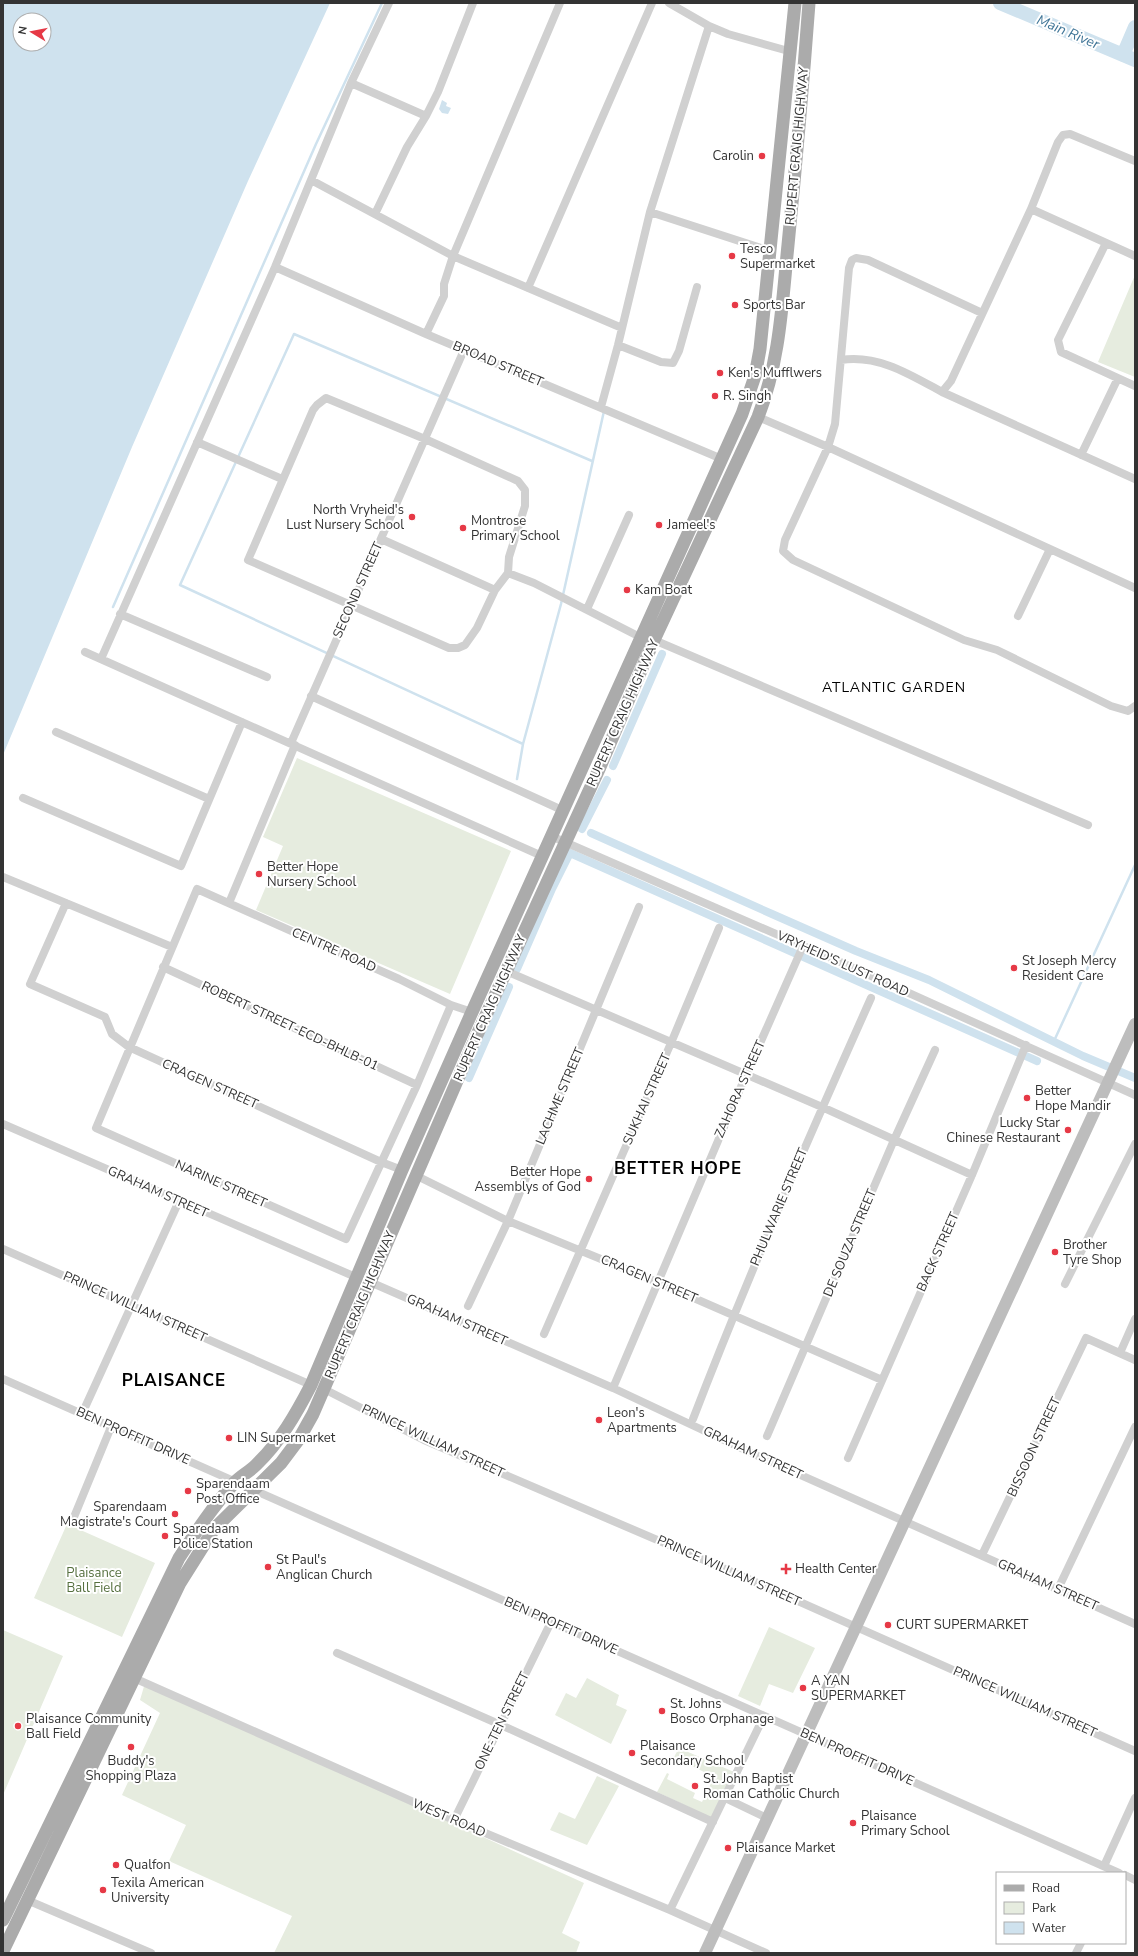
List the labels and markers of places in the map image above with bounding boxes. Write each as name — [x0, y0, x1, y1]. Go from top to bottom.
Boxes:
place label: Carolin — [713, 147, 754, 165]
marker: Carolin — [757, 151, 767, 161]
place label: Tesco Supermarket — [740, 240, 815, 273]
marker: Tesco Supermarket — [727, 251, 737, 261]
place label: Sports Bar — [743, 296, 806, 314]
marker: Sports Bar — [730, 300, 740, 310]
place label: Ken's Mufflwers — [728, 364, 822, 382]
marker: Ken's Mufflwers — [715, 368, 725, 378]
place label: R. Singh — [723, 387, 772, 405]
marker: R. Singh — [710, 391, 720, 401]
place label: North Vryheid's Lust Nursery School — [286, 501, 404, 534]
marker: North Vryheid's Lust Nursery School — [407, 512, 417, 522]
place label: Montrose Primary School — [471, 512, 560, 545]
place label: Jameel's — [666, 516, 716, 534]
marker: Jameel's — [654, 520, 664, 530]
marker: Montrose Primary School — [458, 523, 468, 533]
place label: Kam Boat — [635, 581, 692, 599]
marker: Kam Boat — [622, 585, 632, 595]
place label: Better Hope Nursery School — [267, 858, 357, 891]
marker: Better Hope Nursery School — [254, 869, 264, 879]
place label: St Joseph Mercy Resident Care — [1022, 952, 1116, 985]
marker: St Joseph Mercy Resident Care — [1009, 963, 1019, 973]
place label: Better Hope Mandir — [1035, 1082, 1111, 1115]
marker: Better Hope Mandir — [1022, 1093, 1032, 1103]
place label: Lucky Star Chinese Restaurant — [946, 1114, 1060, 1147]
marker: Lucky Star Chinese Restaurant — [1063, 1125, 1073, 1135]
place label: Better Hope Assemblys of God — [475, 1163, 581, 1196]
marker: Better Hope Assemblys of God — [584, 1174, 594, 1184]
place label: Brother Tyre Shop — [1063, 1236, 1122, 1269]
marker: Brother Tyre Shop — [1050, 1247, 1060, 1257]
place label: Leon's Apartments — [607, 1404, 677, 1437]
marker: Leon's Apartments — [594, 1415, 604, 1425]
place label: LIN Supermarket — [237, 1429, 336, 1447]
marker: LIN Supermarket — [224, 1433, 234, 1443]
place label: Sparendaam Post Office — [196, 1475, 270, 1508]
marker: Sparendaam Post Office — [183, 1486, 193, 1496]
place label: Sparendaam Magistrate's Court — [60, 1498, 167, 1531]
marker: Sparendaam Magistrate's Court — [170, 1509, 180, 1519]
place label: Sparedaam Police Station — [173, 1520, 253, 1553]
marker: Sparedaam Police Station — [160, 1531, 170, 1541]
place label: St Paul's Anglican Church — [276, 1551, 372, 1584]
place label: Health Center — [795, 1560, 877, 1578]
marker: St Paul's Anglican Church — [263, 1562, 273, 1572]
marker: Health Center — [780, 1563, 792, 1575]
place label: CURT SUPERMARKET — [896, 1616, 1029, 1634]
marker: CURT SUPERMARKET — [883, 1620, 893, 1630]
place label: A YAN SUPERMARKET — [811, 1672, 906, 1705]
marker: A YAN SUPERMARKET — [798, 1683, 808, 1693]
place label: St. Johns Bosco Orphanage — [670, 1695, 774, 1728]
marker: St. Johns Bosco Orphanage — [657, 1706, 667, 1716]
place label: Plaisance Community Ball Field — [26, 1710, 152, 1743]
marker: Plaisance Community Ball Field — [13, 1721, 23, 1731]
place label: Plaisance Secondary School — [640, 1737, 745, 1770]
marker: Buddy's Shopping Plaza — [126, 1742, 136, 1752]
marker: Plaisance Secondary School — [627, 1748, 637, 1758]
place label: Buddy's Shopping Plaza — [86, 1752, 176, 1785]
place label: St. John Baptist Roman Catholic Church — [703, 1770, 840, 1803]
marker: St. John Baptist Roman Catholic Church — [690, 1781, 700, 1791]
place label: Plaisance Primary School — [861, 1807, 950, 1840]
marker: Plaisance Primary School — [848, 1818, 858, 1828]
place label: Plaisance Market — [736, 1839, 836, 1857]
marker: Plaisance Market — [723, 1843, 733, 1853]
place label: Qualfon — [124, 1856, 171, 1874]
marker: Qualfon — [111, 1860, 121, 1870]
place label: Texila American University — [111, 1874, 204, 1907]
marker: Texila American University — [98, 1885, 108, 1895]

